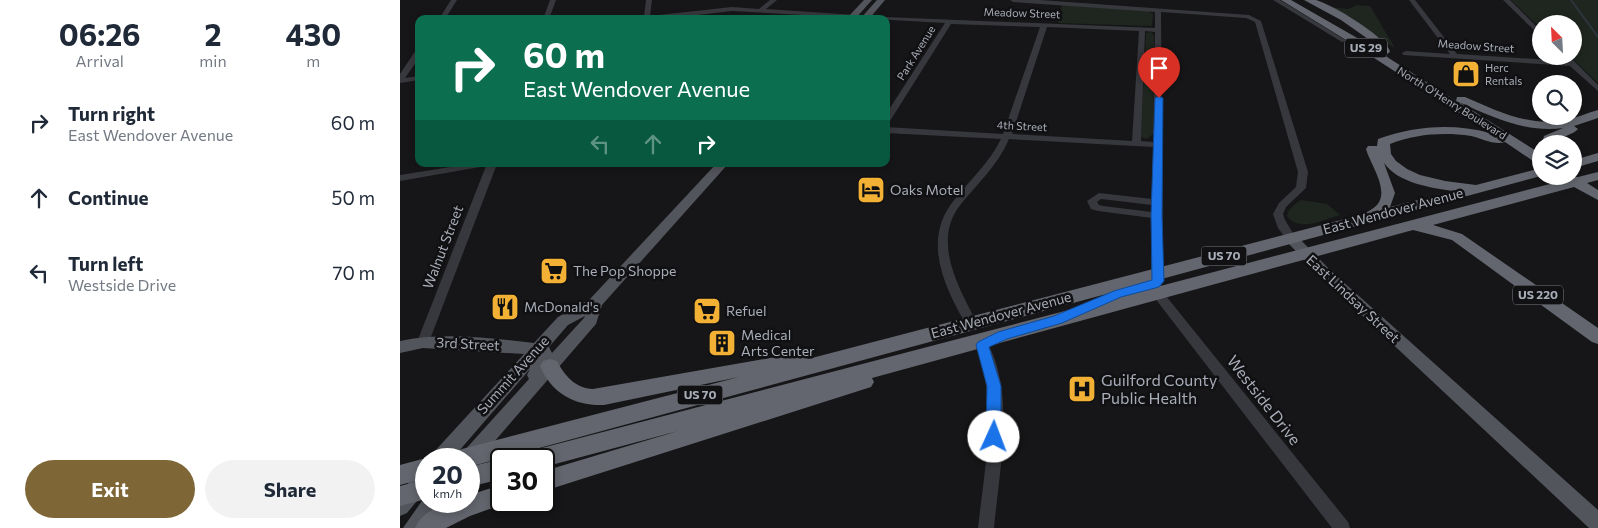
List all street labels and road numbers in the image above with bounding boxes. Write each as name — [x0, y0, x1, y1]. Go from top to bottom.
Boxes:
street label: Meadow Street — [983, 5, 1061, 20]
street label: Park Avenue — [894, 23, 938, 82]
street label: Meadow Street — [1437, 36, 1515, 55]
road number: US 29 — [1345, 38, 1387, 58]
street label: North O'Henry Boulevard — [1395, 64, 1509, 141]
street label: 4th Street — [996, 118, 1048, 133]
street label: East Wendover Avenue — [1321, 184, 1465, 237]
street label: Walnut Street — [419, 202, 466, 291]
road number: US 70 — [1202, 247, 1246, 266]
street label: East Lindsay Street — [1303, 251, 1404, 346]
road number: US 220 — [1513, 286, 1563, 304]
street label: East Wendover Avenue — [929, 288, 1073, 341]
street label: Summit Avenue — [473, 332, 552, 417]
street label: 3rd Street — [436, 333, 501, 354]
street label: Westside Drive — [1224, 351, 1305, 448]
road number: US 70 — [678, 386, 722, 404]

